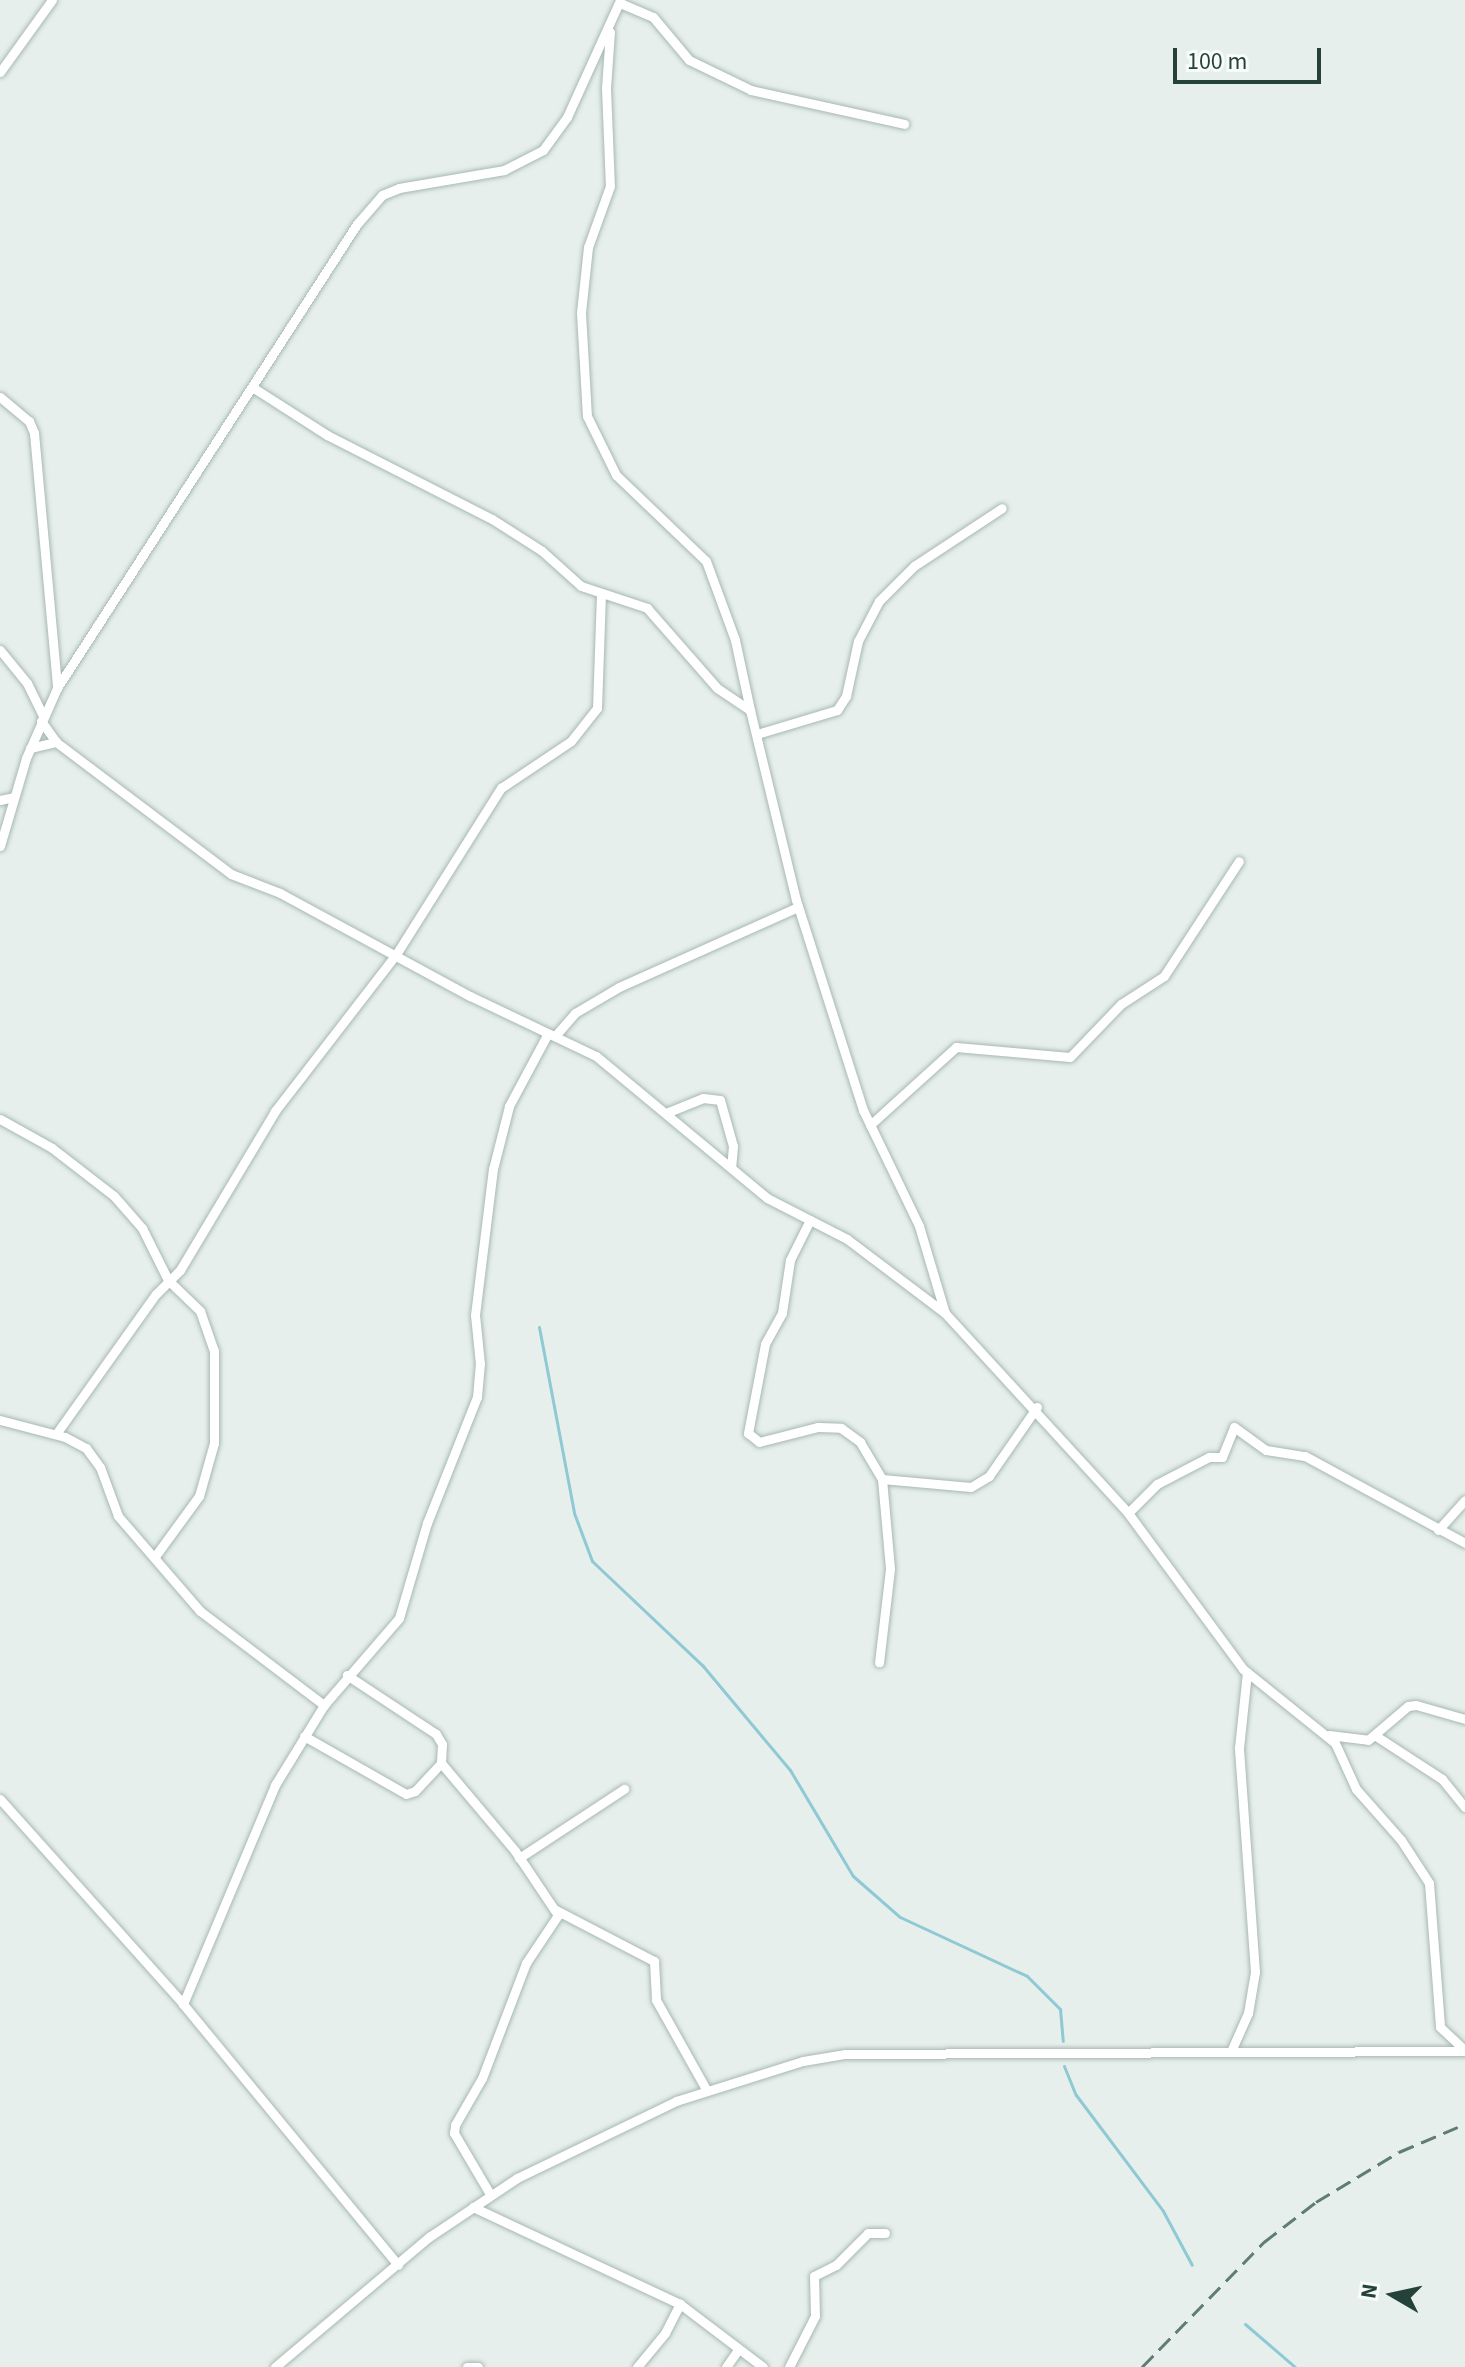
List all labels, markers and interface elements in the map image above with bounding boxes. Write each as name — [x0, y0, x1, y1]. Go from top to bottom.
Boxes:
scale bar — [1177, 32, 1325, 82]
text: 100 m — [1187, 44, 1247, 79]
north arrow — [1353, 2255, 1433, 2335]
text: N — [1352, 2282, 1386, 2301]

